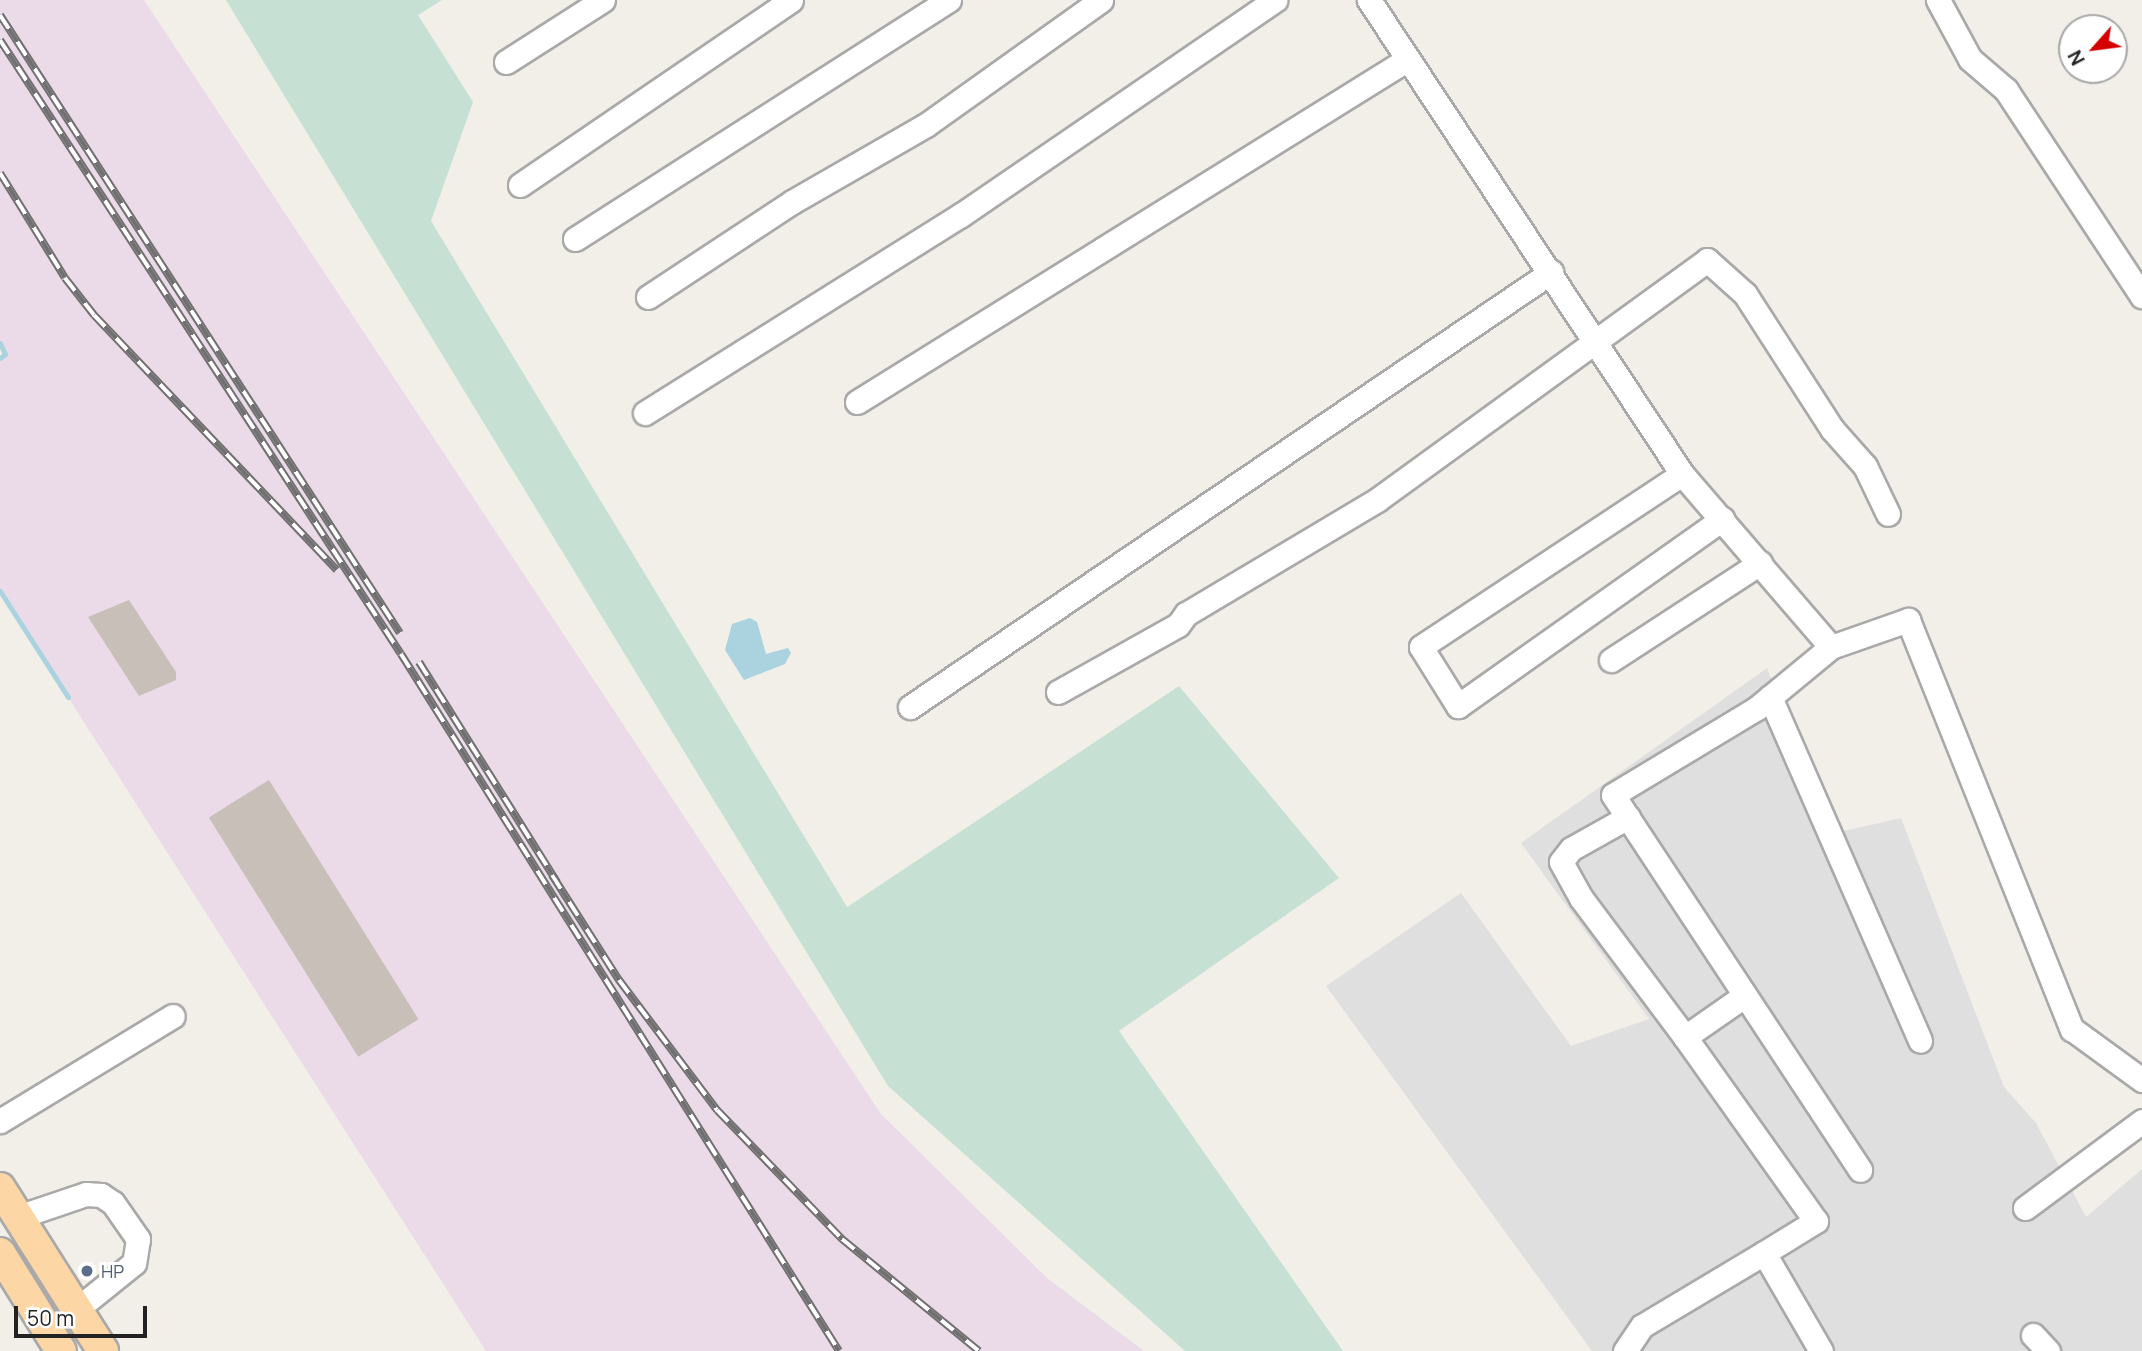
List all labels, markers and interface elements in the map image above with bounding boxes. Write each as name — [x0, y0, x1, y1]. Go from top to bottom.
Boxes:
north arrow — [2058, 14, 2128, 84]
text: N — [2062, 46, 2091, 70]
place label: HP — [101, 1260, 124, 1282]
marker: HP — [79, 1263, 95, 1279]
scale bar — [18, 1292, 150, 1336]
text: 50 m — [27, 1304, 74, 1332]

